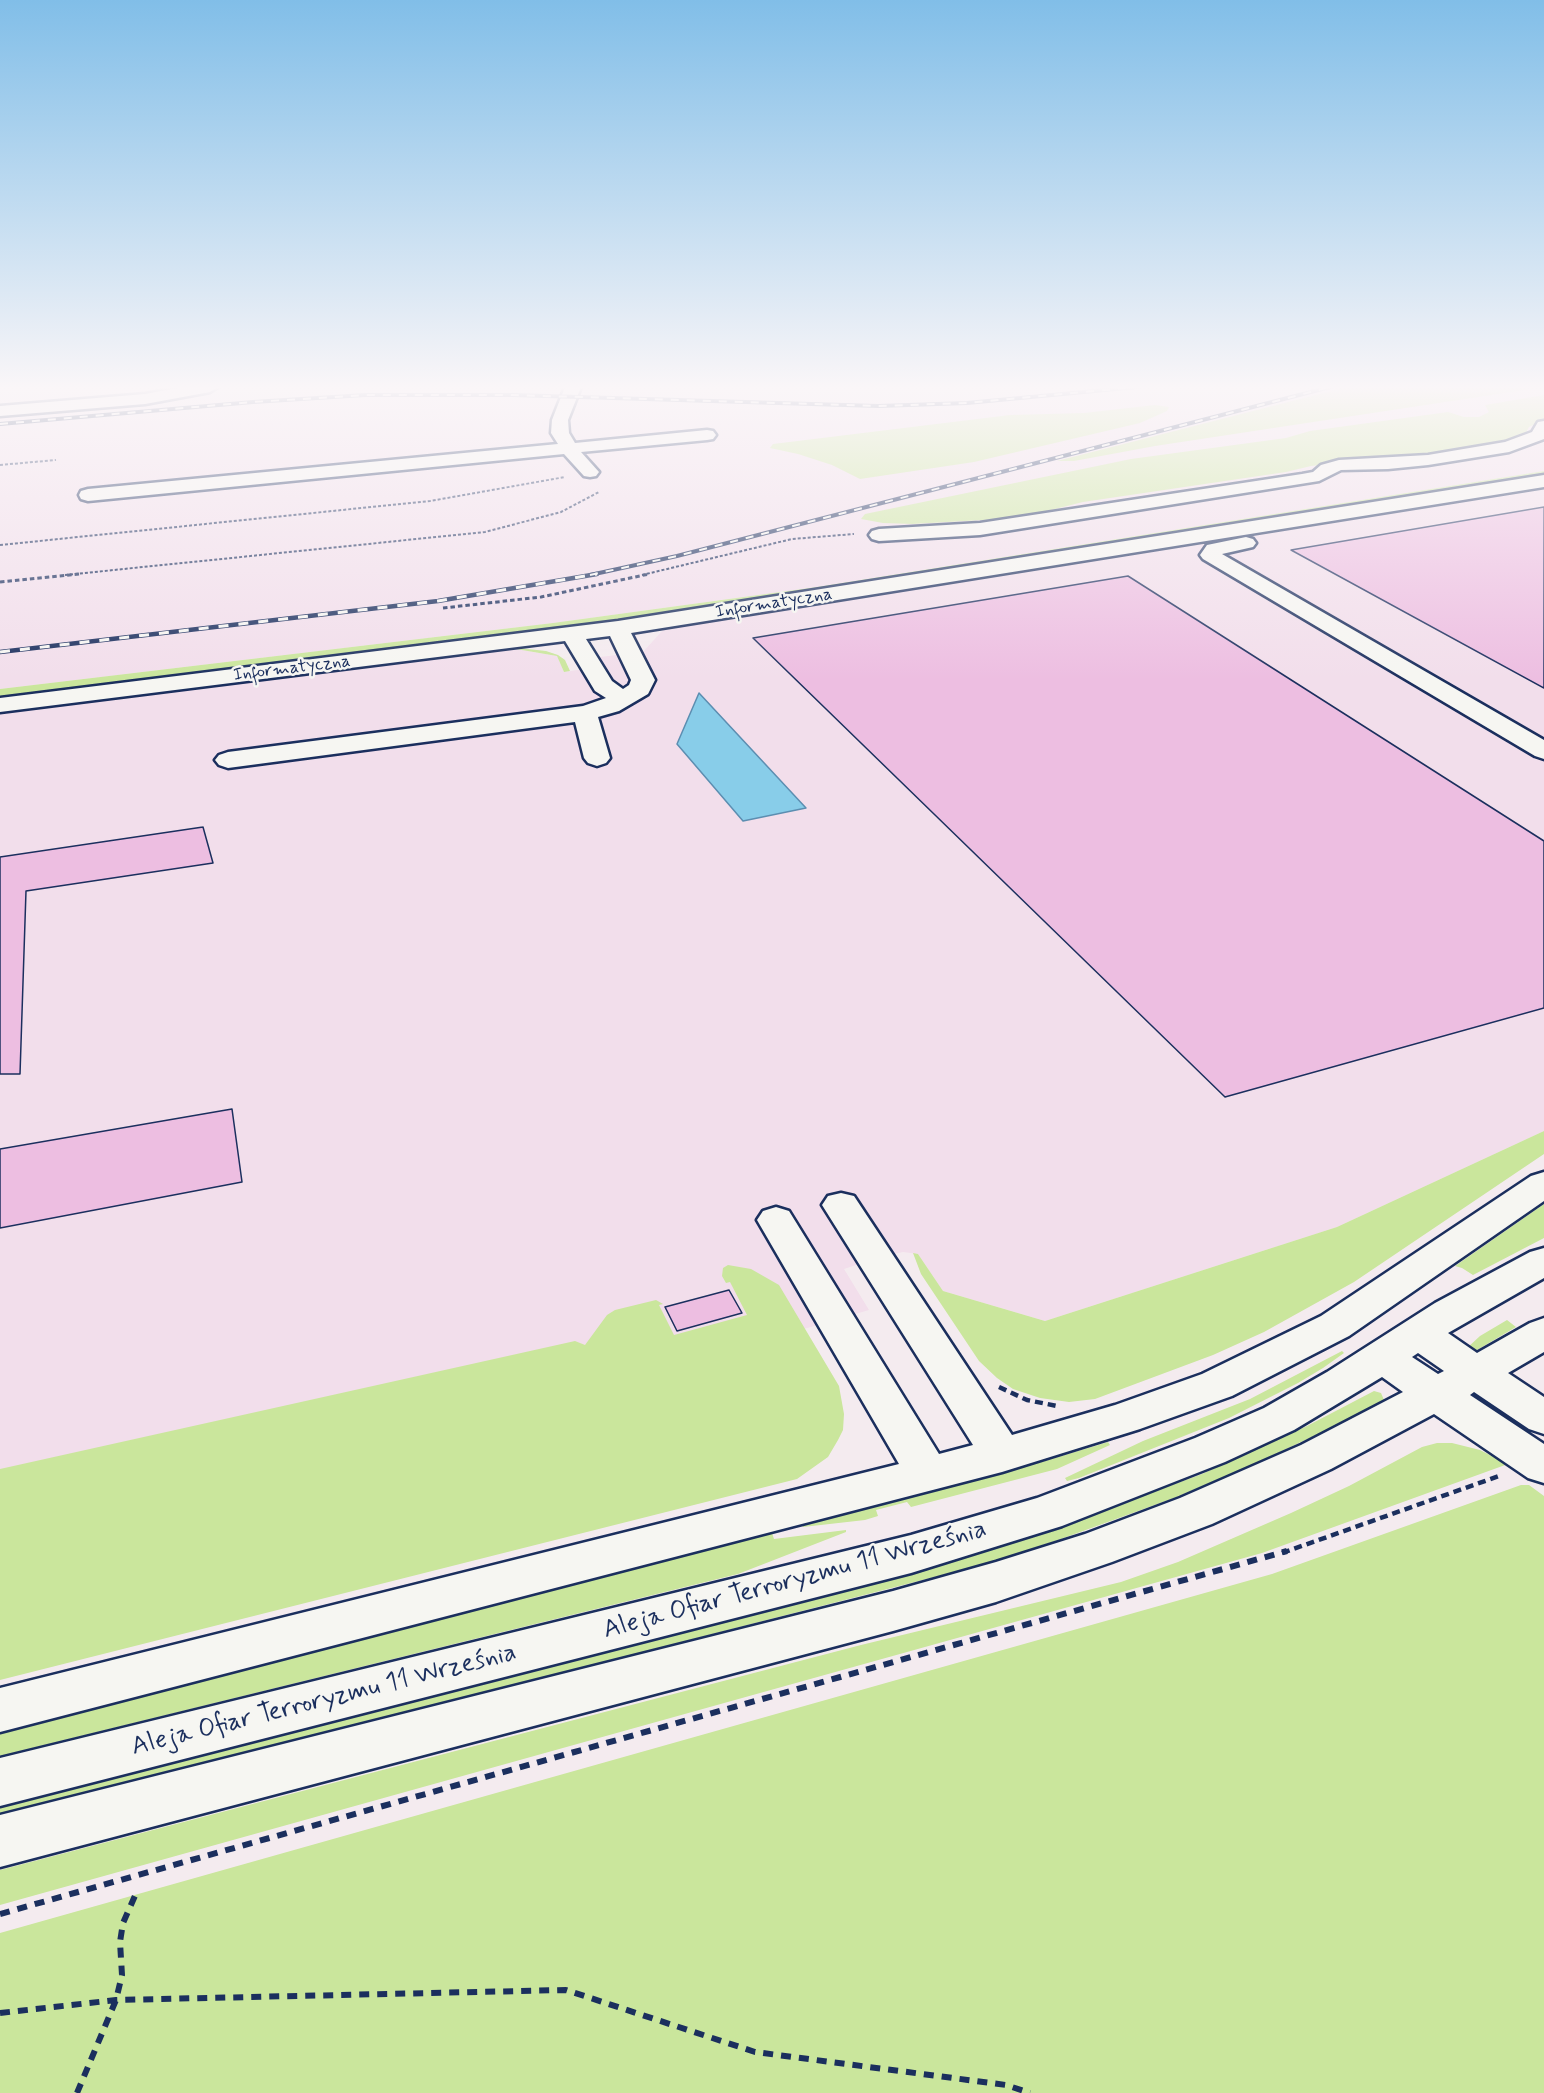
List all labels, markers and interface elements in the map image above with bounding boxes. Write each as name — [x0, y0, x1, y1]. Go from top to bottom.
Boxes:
street label: Informatyczna — [714, 584, 834, 624]
street label: Informatyczna — [232, 651, 352, 687]
street label: Aleja Ofiar Terroryzmu 11 Września — [600, 1515, 990, 1647]
street label: Aleja Ofiar Terroryzmu 11 Września — [128, 1638, 520, 1764]

